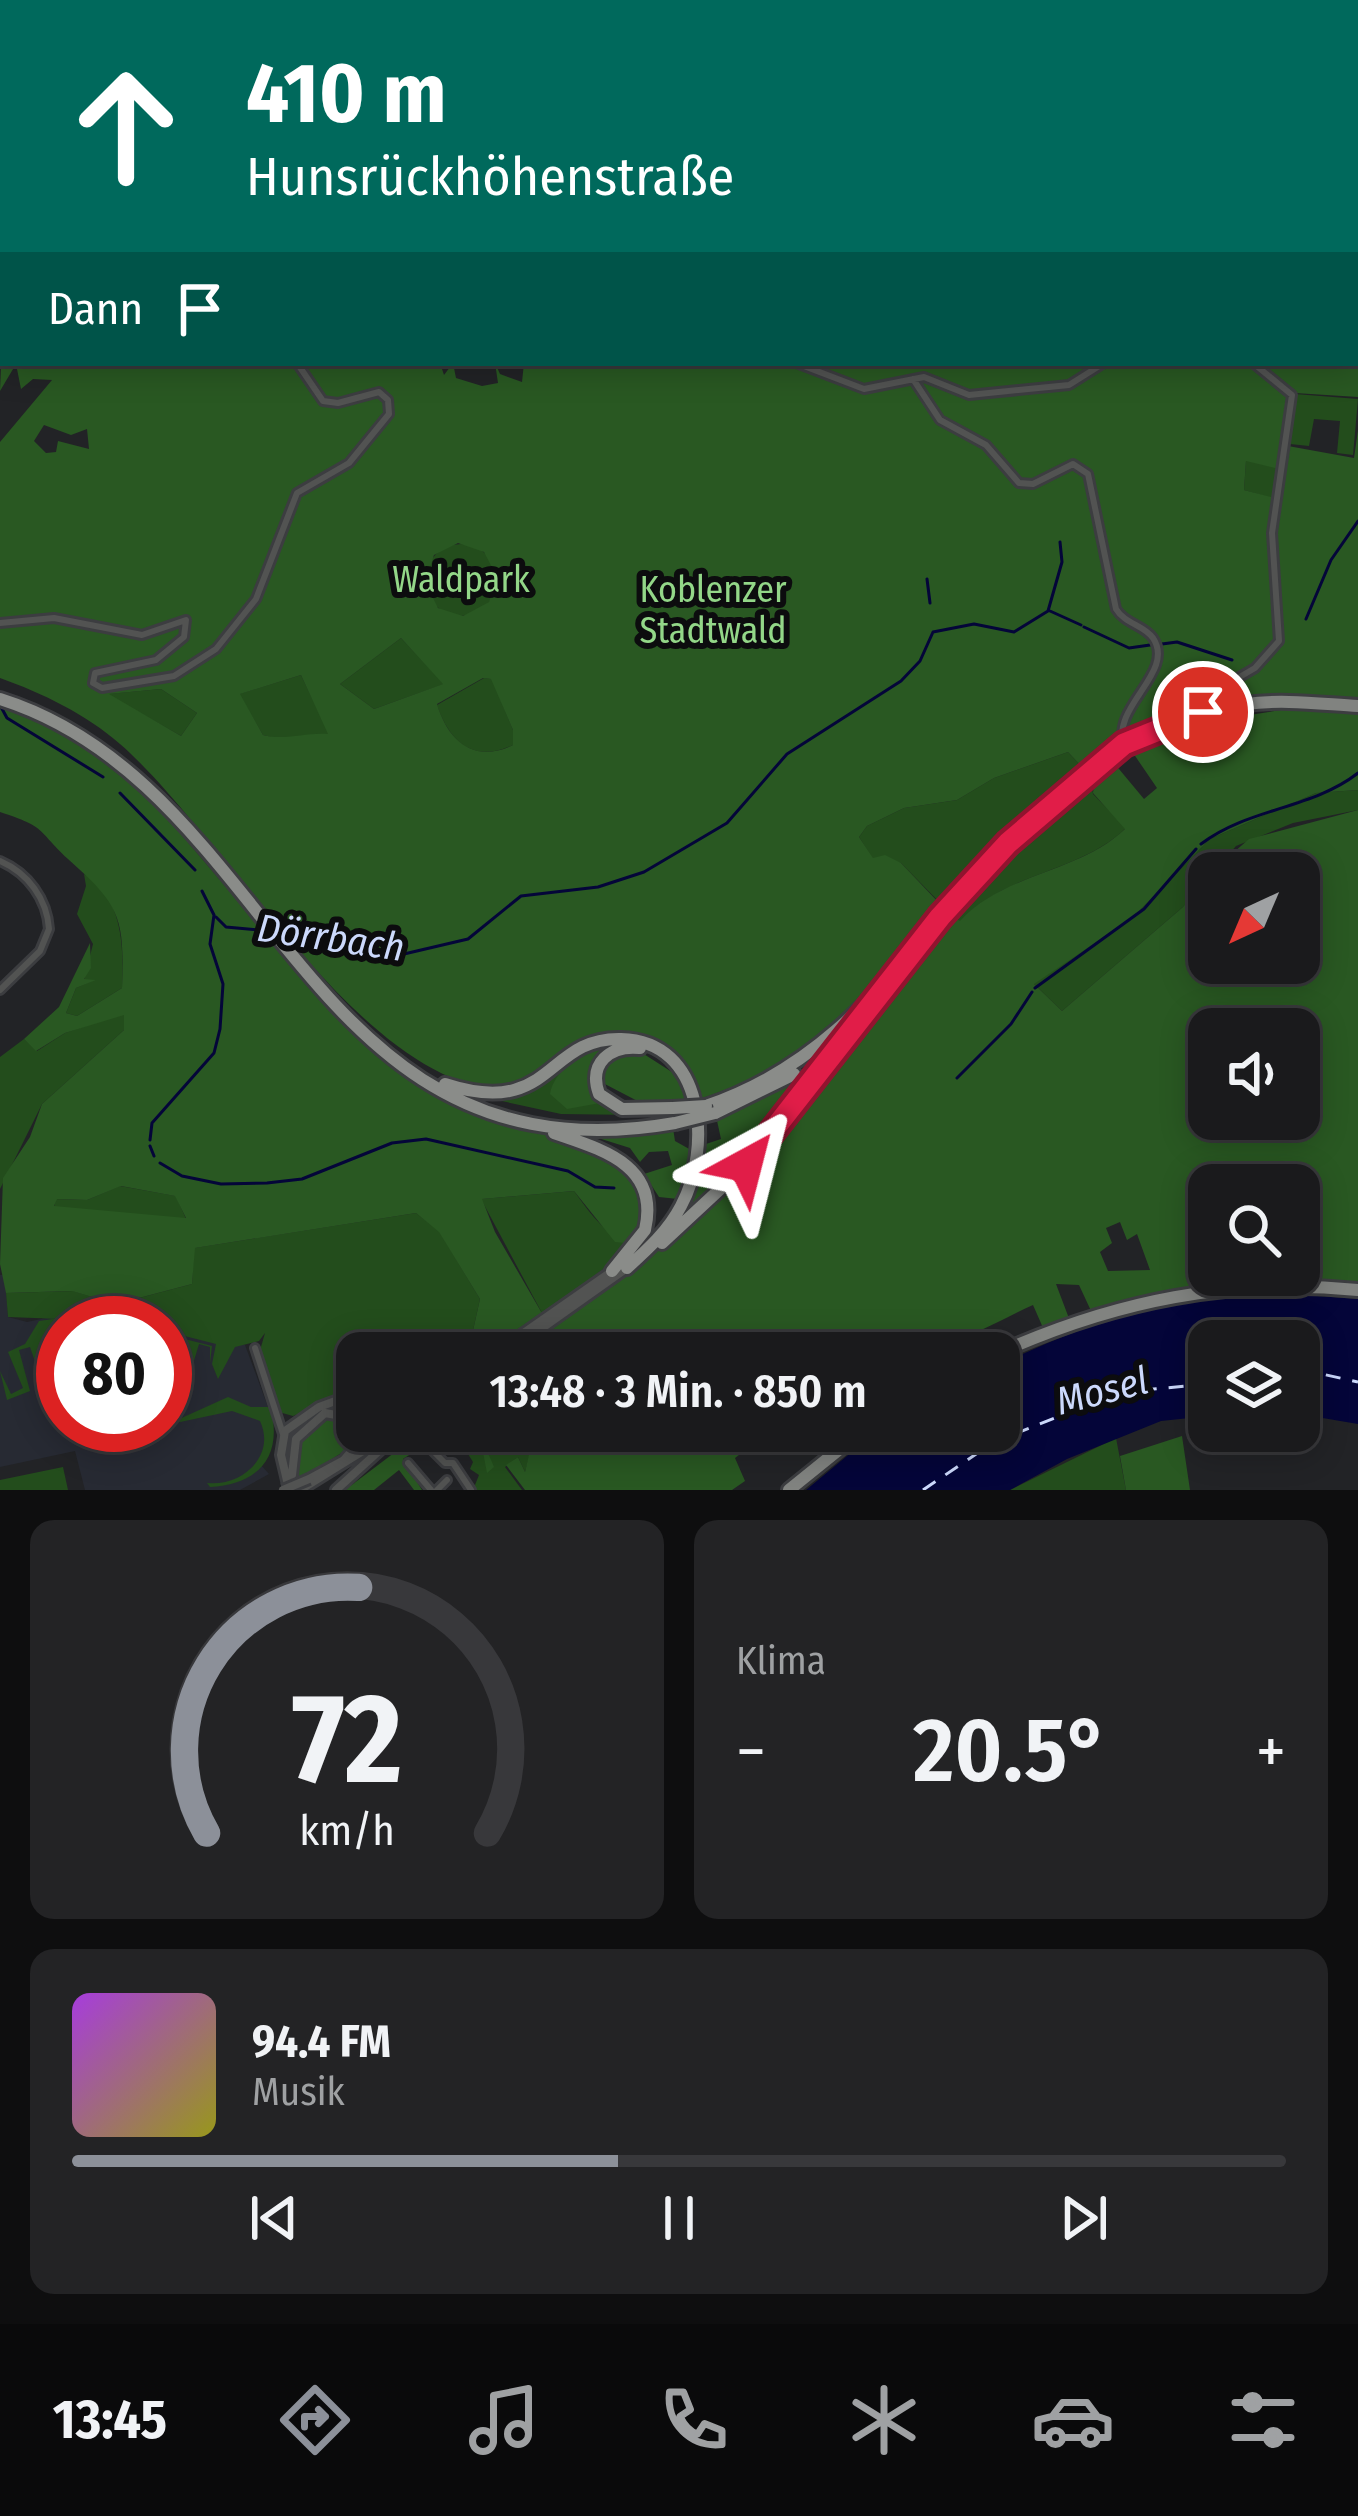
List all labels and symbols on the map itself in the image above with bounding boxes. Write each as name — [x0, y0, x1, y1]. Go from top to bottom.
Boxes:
park label: Waldpark — [392, 558, 530, 602]
park label: Koblenzer Stadtwald — [639, 568, 787, 653]
pin — [1152, 661, 1254, 763]
north arrow — [1188, 852, 1320, 984]
water label: Dörrbach — [254, 905, 408, 971]
position arrow — [683, 1102, 809, 1228]
speed limit sign: 80 — [36, 1296, 192, 1452]
water label: Mosel — [1051, 1357, 1153, 1425]

